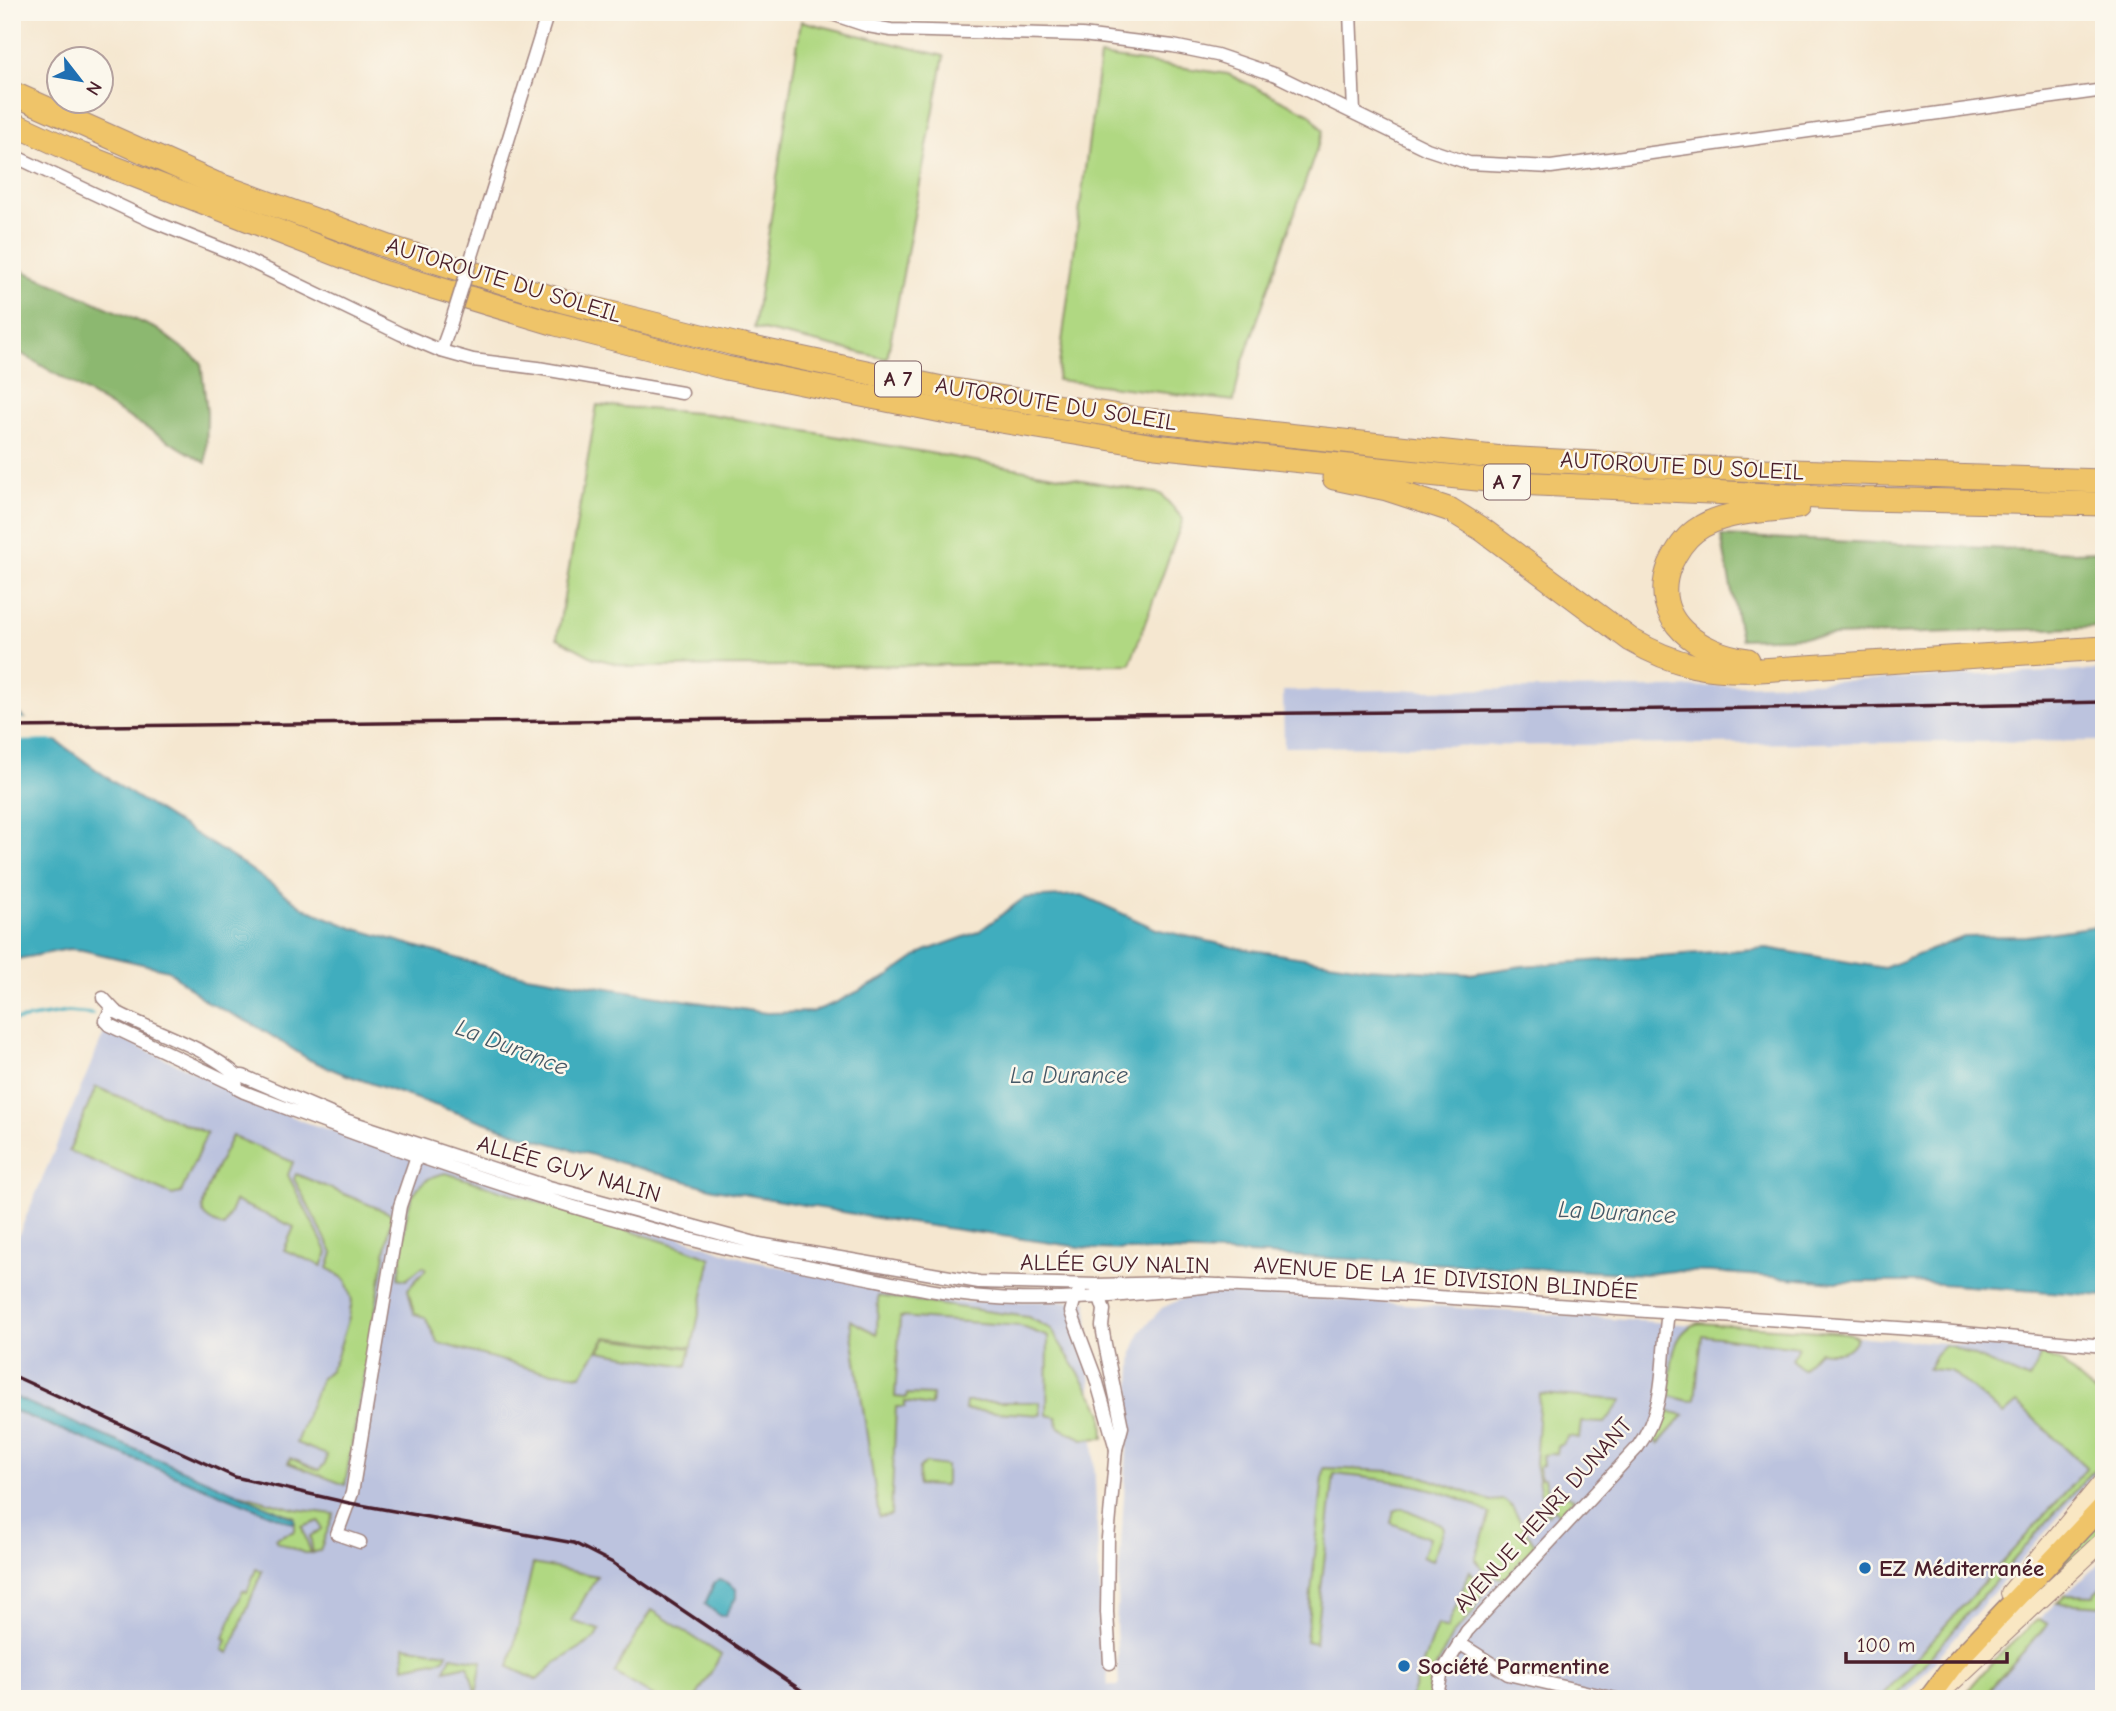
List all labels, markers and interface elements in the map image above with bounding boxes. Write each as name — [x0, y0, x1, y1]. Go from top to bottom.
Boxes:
north arrow — [46, 46, 116, 116]
text: N — [81, 77, 106, 99]
street label: AUTOROUTE DU SOLEIL — [383, 231, 625, 329]
road number: A 7 — [875, 362, 921, 396]
street label: AUTOROUTE DU SOLEIL — [933, 372, 1179, 437]
street label: AUTOROUTE DU SOLEIL — [1559, 446, 1805, 486]
road number: A 7 — [1484, 464, 1530, 500]
water label: La Durance — [452, 1013, 572, 1081]
water label: La Durance — [1010, 1061, 1128, 1089]
street label: ALLÉE GUY NALIN — [474, 1130, 664, 1208]
water label: La Durance — [1557, 1195, 1677, 1229]
street label: ALLÉE GUY NALIN — [1020, 1249, 1210, 1279]
street label: AVENUE DE LA 1E DIVISION BLINDÉE — [1253, 1251, 1639, 1305]
street label: AVENUE HENRI DUNANT — [1448, 1412, 1638, 1618]
place label: EZ Méditerranée — [1879, 1555, 2044, 1582]
marker: EZ Méditerranée — [1857, 1560, 1873, 1576]
scale bar — [1846, 1620, 2008, 1664]
text: 100 m — [1857, 1633, 1915, 1657]
place label: Société Parmentine — [1418, 1653, 1609, 1680]
marker: Société Parmentine — [1396, 1658, 1412, 1674]

